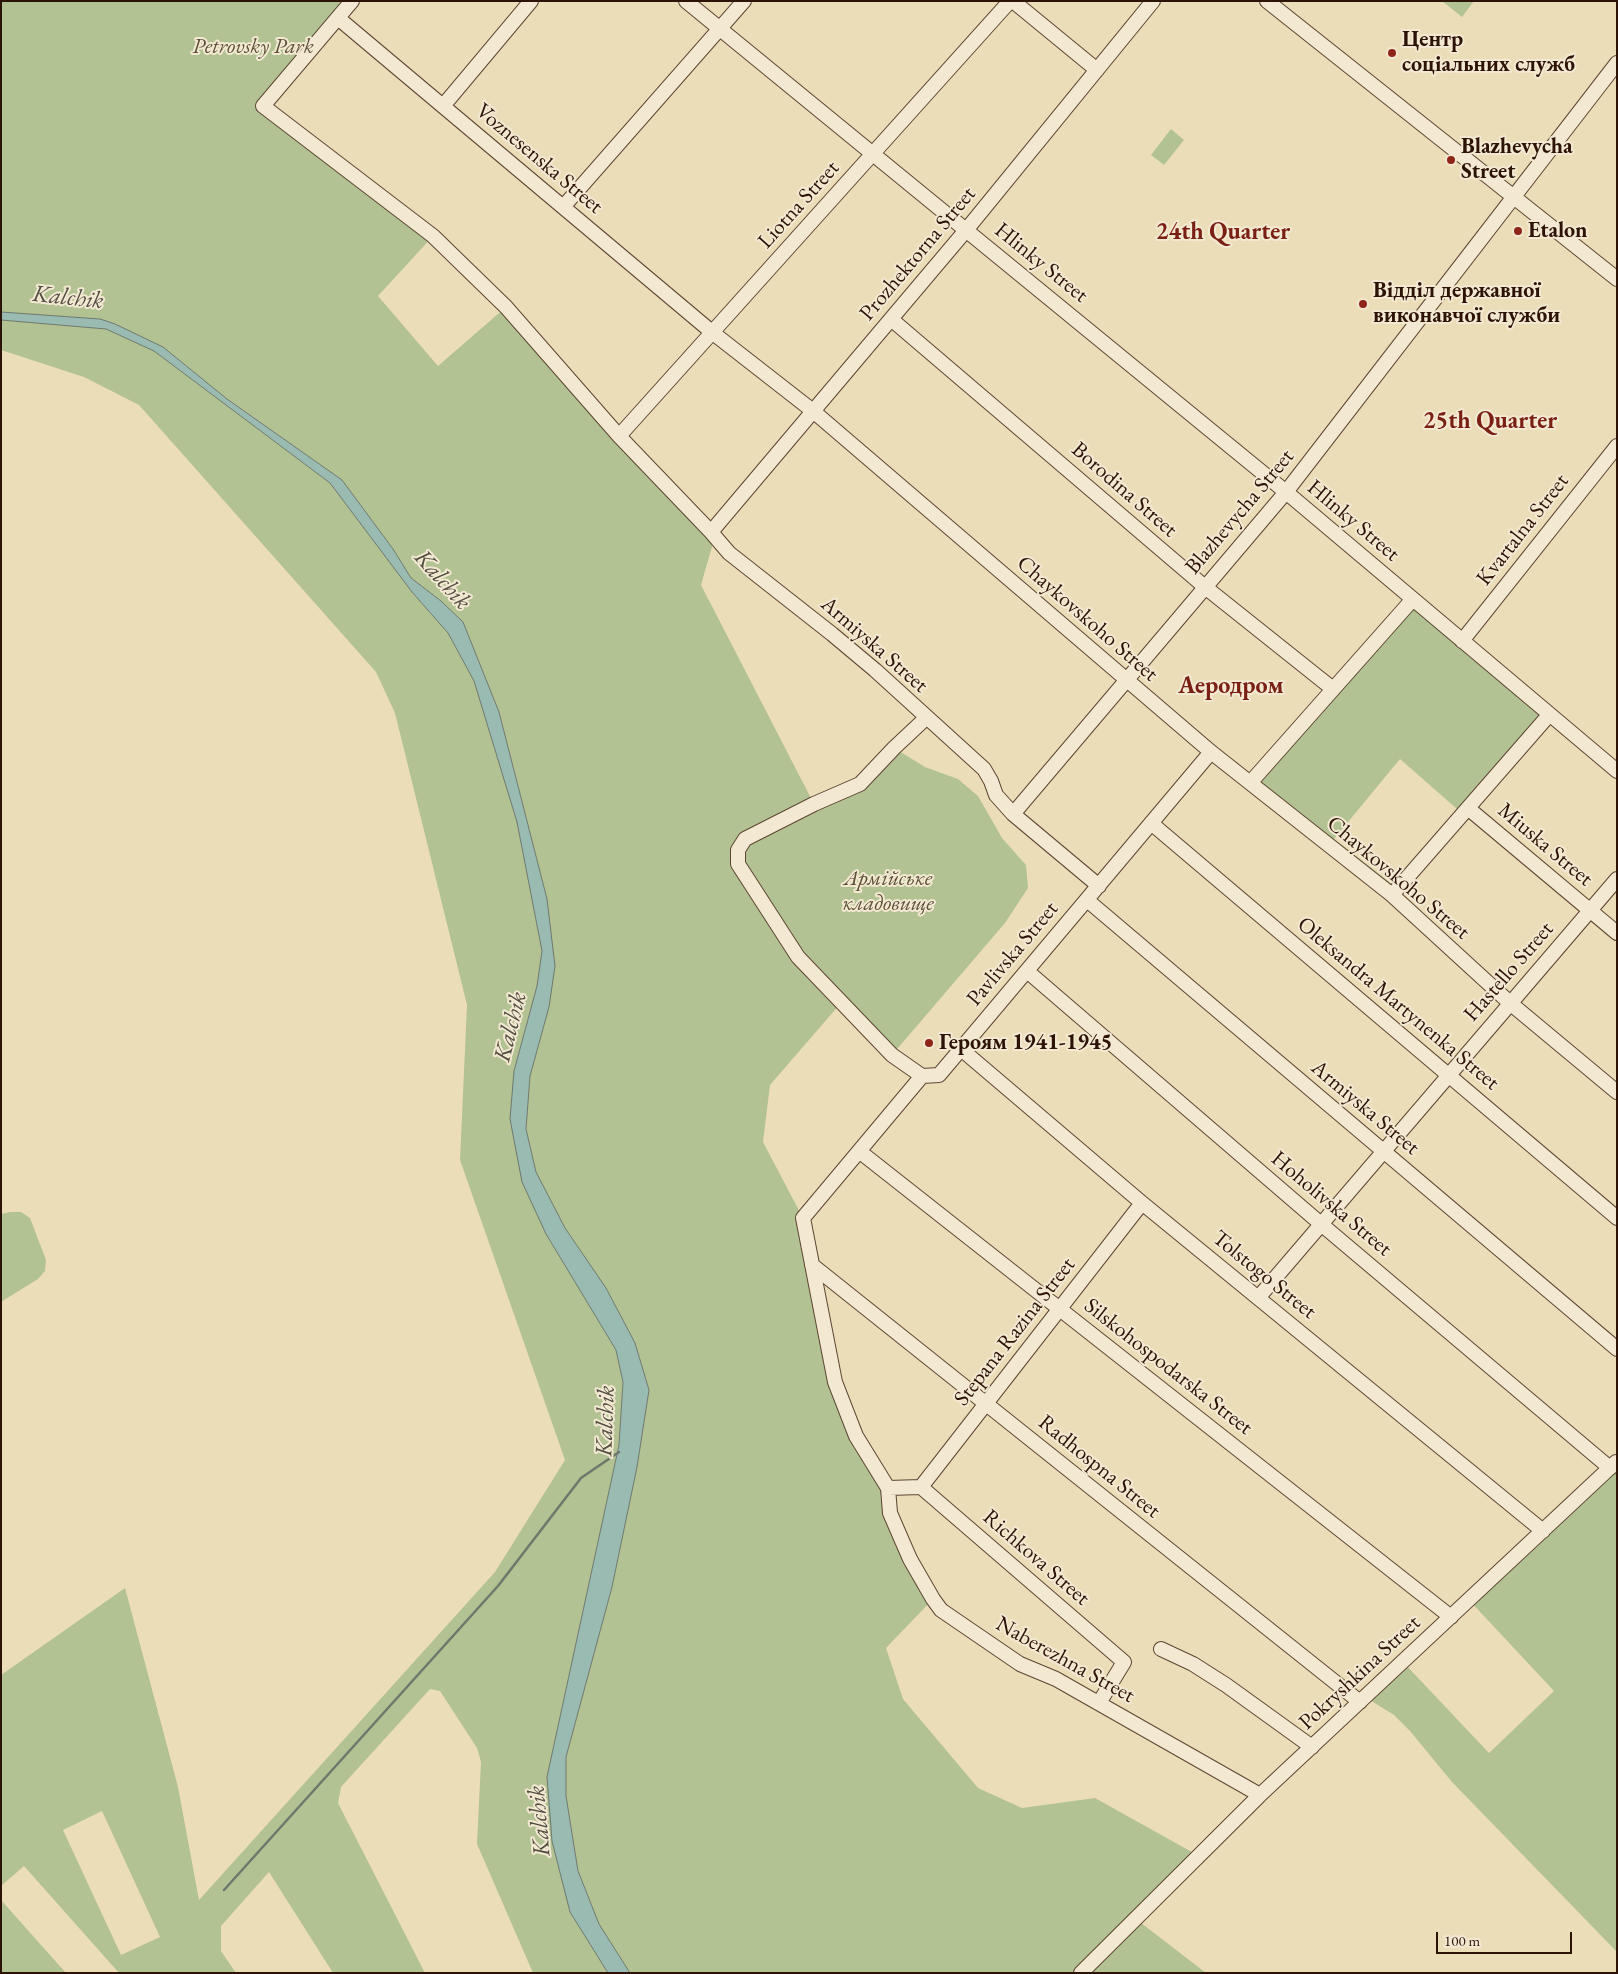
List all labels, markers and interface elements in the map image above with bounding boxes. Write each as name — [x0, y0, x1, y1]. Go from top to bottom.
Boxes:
place label: Центр соціальних служб — [1402, 27, 1575, 78]
park label: Petrovsky Park — [192, 34, 314, 60]
marker: Центр соціальних служб — [1386, 47, 1398, 59]
street label: Voznesenska Street — [470, 98, 608, 220]
place label: Blazhevycha Street — [1461, 134, 1573, 185]
marker: Blazhevycha Street — [1445, 154, 1457, 166]
street label: Liotna Street — [753, 156, 845, 254]
street label: Prozhektorna Street — [854, 182, 982, 326]
street label: Hlinky Street — [989, 217, 1093, 309]
district label: 24th Quarter — [1156, 218, 1290, 246]
place label: Etalon — [1528, 218, 1588, 244]
marker: Etalon — [1512, 225, 1524, 237]
place label: Відділ державної виконавчої служби — [1373, 278, 1560, 330]
water label: Kalchik — [31, 280, 105, 316]
marker: Відділ державної виконавчої служби — [1357, 298, 1369, 310]
district label: 25th Quarter — [1423, 407, 1557, 435]
street label: Borodina Street — [1066, 437, 1182, 543]
street label: Blazhevycha Street — [1180, 444, 1300, 580]
street label: Kvartalna Street — [1471, 469, 1575, 591]
street label: Hlinky Street — [1301, 475, 1405, 567]
water label: Kalchik — [408, 544, 476, 616]
street label: Chaykovskoho Street — [1011, 550, 1163, 688]
street label: Armiyska Street — [815, 591, 933, 699]
district label: Аеродром — [1178, 672, 1284, 700]
street label: Miuska Street — [1492, 798, 1598, 892]
street label: Chaykovskoho Street — [1321, 810, 1475, 946]
park label: Армійське кладовище — [842, 866, 934, 918]
street label: Pavlivska Street — [962, 896, 1064, 1012]
street label: Oleksandra Martynenka Street — [1292, 912, 1504, 1096]
street label: Hastello Street — [1459, 917, 1559, 1027]
water label: Kalchik — [488, 989, 534, 1065]
place label: Героям 1941-1945 — [939, 1030, 1112, 1056]
marker: Героям 1941-1945 — [923, 1037, 935, 1049]
street label: Armiyska Street — [1305, 1055, 1425, 1161]
street label: Hoholivska Street — [1265, 1146, 1397, 1262]
street label: Tolstogo Street — [1207, 1225, 1321, 1325]
street label: Stepana Razina Street — [949, 1253, 1081, 1411]
street label: Silskohospodarska Street — [1078, 1293, 1258, 1441]
water label: Kalchik — [590, 1385, 622, 1457]
street label: Radhospna Street — [1033, 1410, 1165, 1524]
street label: Richkova Street — [977, 1504, 1095, 1612]
street label: Pokryshkina Street — [1294, 1610, 1426, 1736]
street label: Naberezhna Street — [991, 1611, 1139, 1709]
water label: Kalchik — [523, 1784, 557, 1858]
scale bar — [1438, 1922, 1574, 1954]
text: 100 m — [1444, 1931, 1480, 1950]

